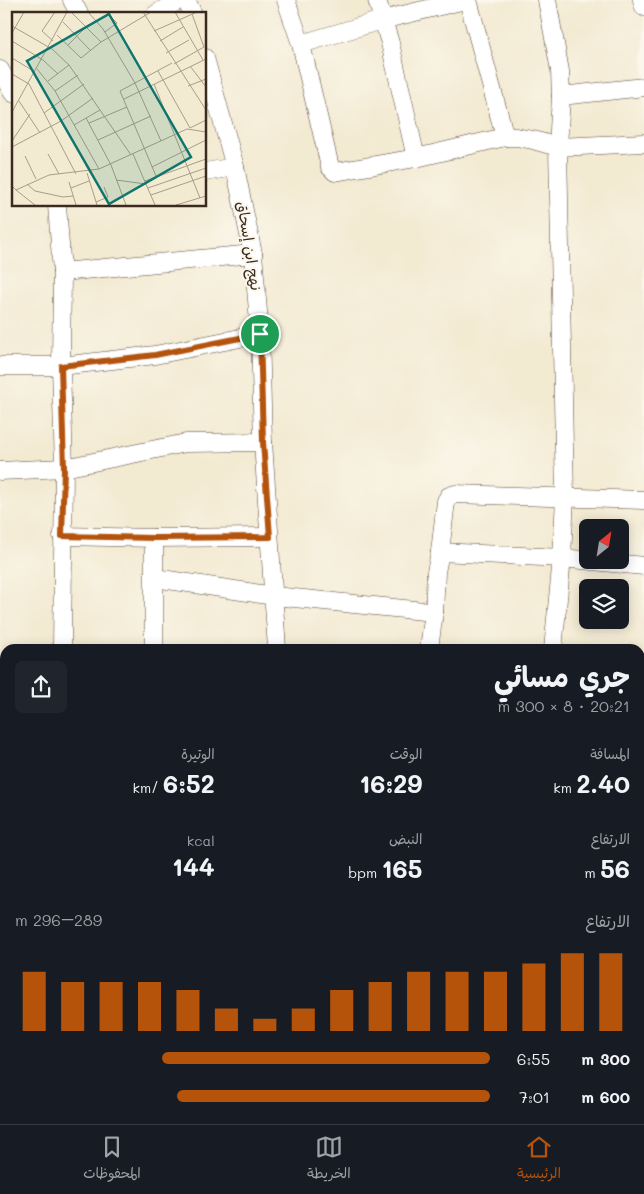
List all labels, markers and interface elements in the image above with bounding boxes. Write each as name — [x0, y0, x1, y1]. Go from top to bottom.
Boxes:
inset map — [12, 12, 206, 206]
street label: نهج ابن إسحاق — [232, 200, 267, 292]
pin — [239, 313, 281, 355]
icon: arrive — [246, 320, 274, 348]
north arrow — [579, 519, 629, 569]
map controls — [579, 519, 629, 629]
button: layers — [579, 579, 629, 629]
text: جري مسائي — [494, 658, 630, 694]
button: share — [15, 661, 67, 713]
text: 20:21 · 8 × 300 m — [497, 695, 630, 716]
text: الوتيرة — [181, 744, 215, 763]
text: الوقت — [390, 744, 422, 763]
text: المسافة — [590, 744, 630, 763]
text: 6:52 — [163, 767, 215, 799]
text: 16:29 — [359, 767, 422, 799]
text: 2.40 — [576, 767, 630, 799]
text: /km — [133, 778, 163, 797]
text: km — [553, 778, 576, 797]
text: النبض — [389, 829, 422, 848]
text: الارتفاع — [591, 829, 630, 848]
text: kcal — [187, 831, 215, 850]
text: 144 — [172, 850, 215, 882]
text: 165 — [382, 852, 422, 884]
text: 56 — [600, 852, 630, 884]
text: bpm — [348, 863, 382, 882]
text: m — [585, 863, 600, 882]
text: 289–296 m — [15, 909, 102, 930]
text: الارتفاع — [585, 910, 630, 931]
text: 6:55 — [517, 1048, 550, 1069]
text: 300 m — [581, 1048, 630, 1069]
text: 7:01 — [519, 1086, 550, 1107]
text: 600 m — [581, 1086, 630, 1107]
tab: المحفوظات — [83, 1133, 141, 1186]
tab: الخريطة — [307, 1133, 351, 1186]
tab: الرئيسية — [517, 1133, 561, 1186]

